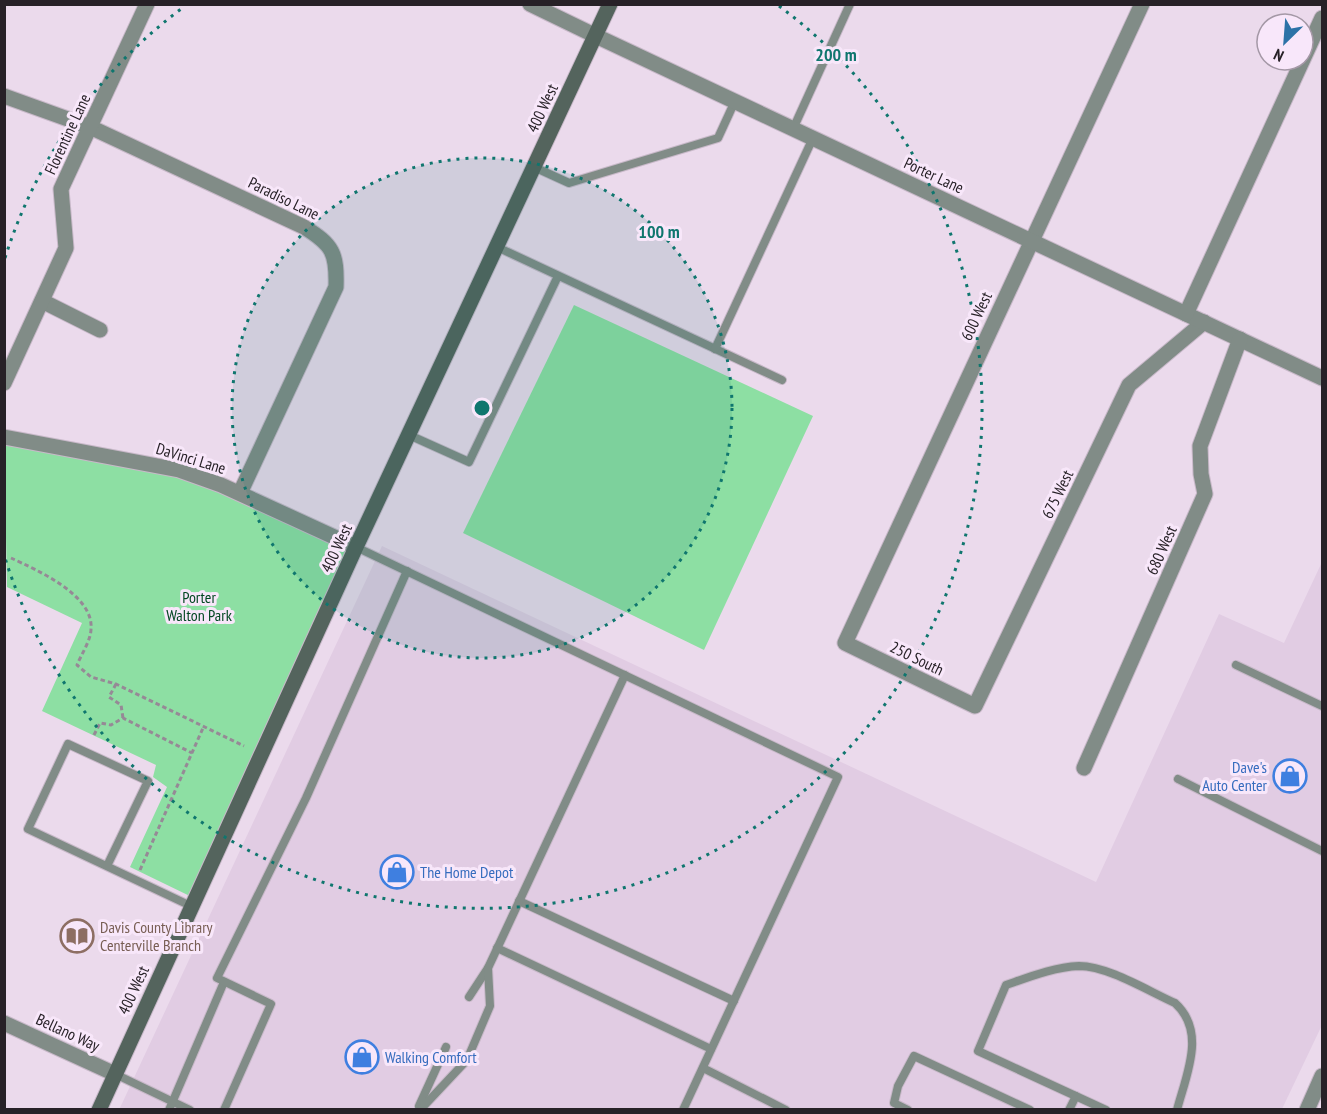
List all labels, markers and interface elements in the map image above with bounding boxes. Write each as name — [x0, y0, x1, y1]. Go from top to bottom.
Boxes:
north arrow — [1255, 12, 1315, 72]
text: 200 m — [815, 43, 857, 66]
text: N — [1271, 45, 1287, 66]
street label: 400 West — [522, 80, 562, 135]
street label: Florentine Lane — [40, 91, 94, 177]
street label: Porter Lane — [901, 153, 967, 197]
street label: Paradiso Lane — [245, 172, 323, 224]
text: 100 m — [638, 220, 680, 243]
street label: 600 West — [956, 288, 996, 343]
centre of rings — [472, 398, 492, 418]
street label: DaVinci Lane — [154, 438, 228, 478]
street label: 675 West — [1037, 466, 1078, 521]
street label: 400 West — [316, 520, 356, 575]
street label: 680 West — [1141, 522, 1181, 578]
park label: Porter Walton Park — [166, 587, 233, 625]
street label: 250 South — [887, 636, 947, 680]
place label: Dave's Auto Center — [1202, 757, 1268, 795]
shop icon: Dave's Auto Center — [1272, 758, 1308, 794]
shop icon: The Home Depot — [379, 854, 415, 890]
place label: The Home Depot — [420, 862, 514, 882]
place label: Davis County Library Centerville Branch — [100, 917, 213, 955]
library icon: Davis County Library Centerville Branch — [59, 918, 95, 954]
street label: 400 West — [113, 962, 153, 1017]
street label: Bellano Way — [33, 1009, 103, 1055]
shop icon: Walking Comfort — [344, 1039, 380, 1075]
place label: Walking Comfort — [385, 1047, 477, 1067]

